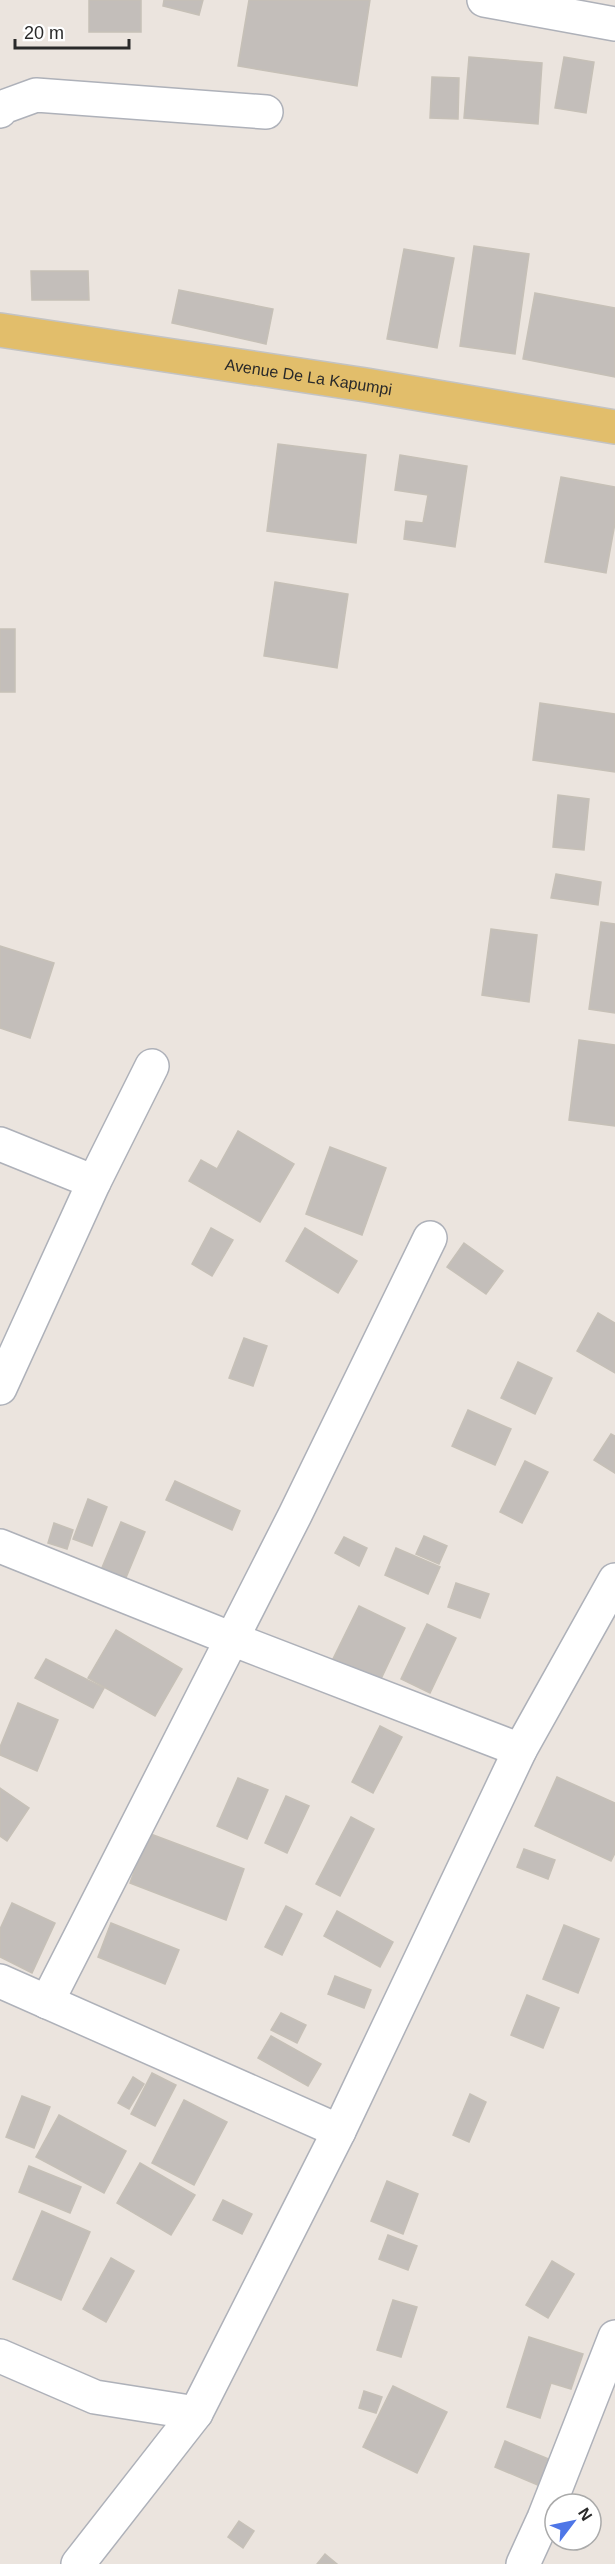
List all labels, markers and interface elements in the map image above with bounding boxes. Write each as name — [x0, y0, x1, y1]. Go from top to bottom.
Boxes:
scale bar — [15, 12, 129, 50]
text: 20 m — [24, 23, 64, 43]
street label: Avenue De La Kapumpi — [224, 355, 393, 398]
north arrow — [543, 2492, 603, 2552]
text: N — [575, 2505, 596, 2524]

